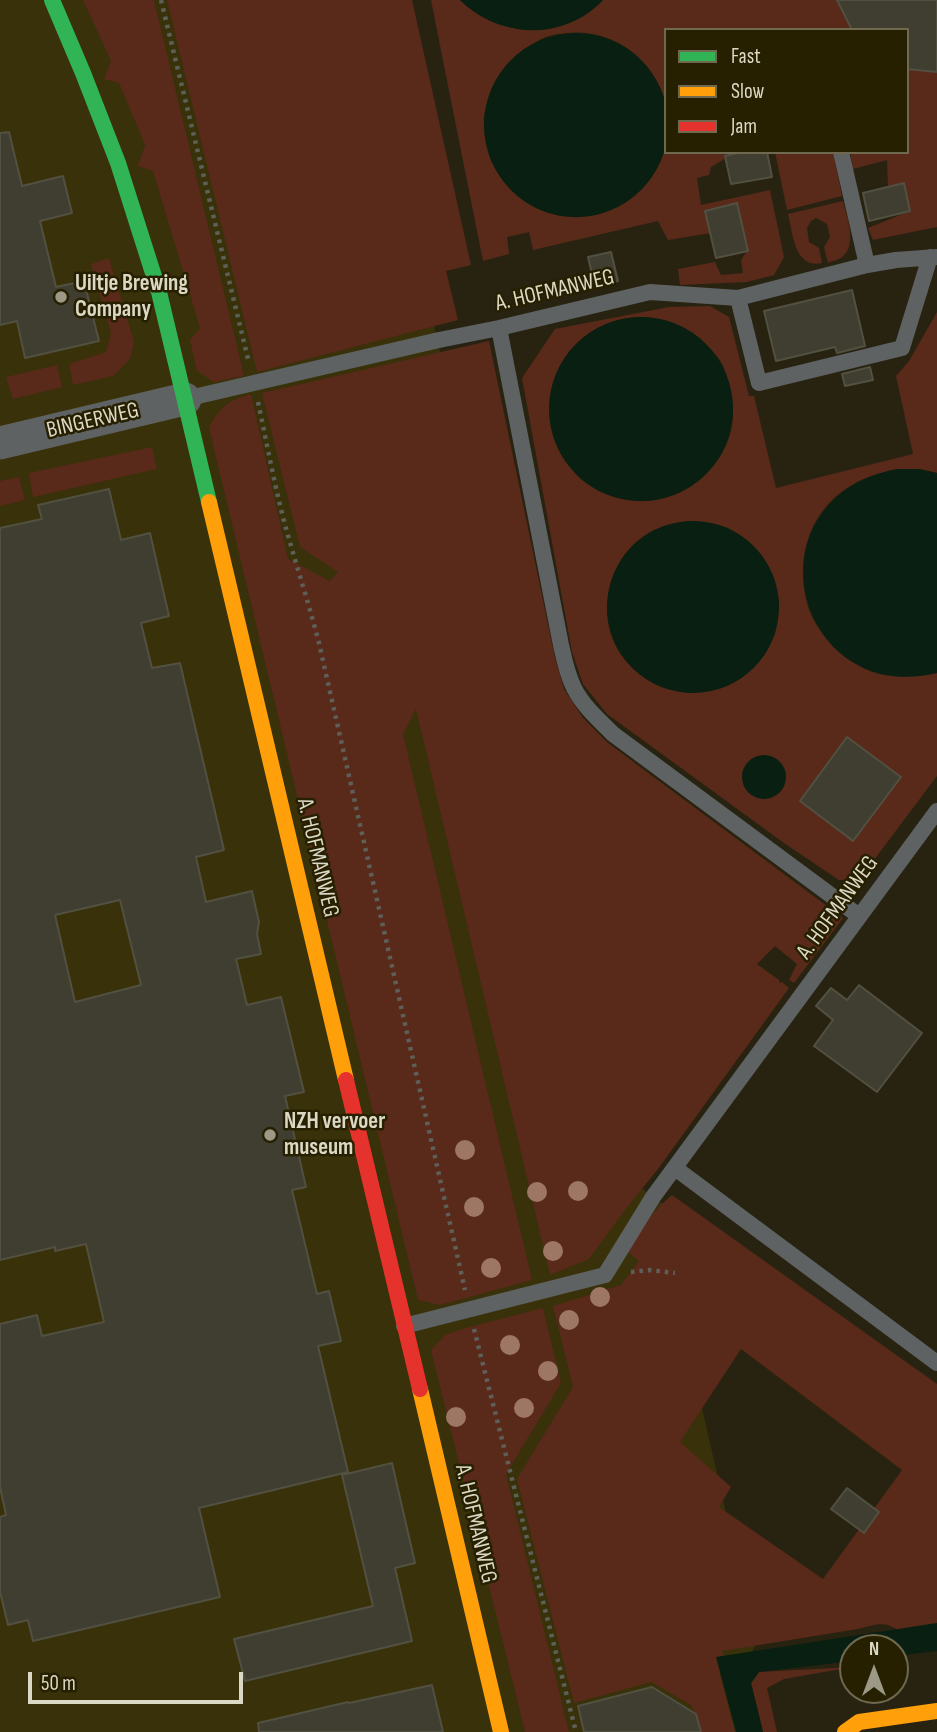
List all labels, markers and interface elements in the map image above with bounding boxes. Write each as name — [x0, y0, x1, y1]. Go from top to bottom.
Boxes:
legend — [664, 28, 909, 154]
text: Fast — [731, 44, 761, 69]
text: Slow — [731, 79, 764, 104]
text: Jam — [731, 114, 757, 139]
street label: A. HOFMANWEG — [493, 264, 617, 318]
place label: Uiltje Brewing Company — [75, 270, 188, 324]
marker: Uiltje Brewing Company — [53, 289, 69, 305]
street label: BINGERWEG — [44, 397, 142, 445]
street label: A. HOFMANWEG — [290, 796, 344, 920]
street label: A. HOFMANWEG — [791, 851, 885, 965]
place label: NZH vervoer museum — [284, 1108, 385, 1162]
marker: NZH vervoer museum — [262, 1127, 278, 1143]
street label: A. HOFMANWEG — [448, 1462, 502, 1586]
north arrow — [839, 1634, 909, 1704]
text: N — [869, 1638, 879, 1661]
scale bar — [32, 1658, 247, 1702]
text: 50 m — [41, 1671, 76, 1696]

